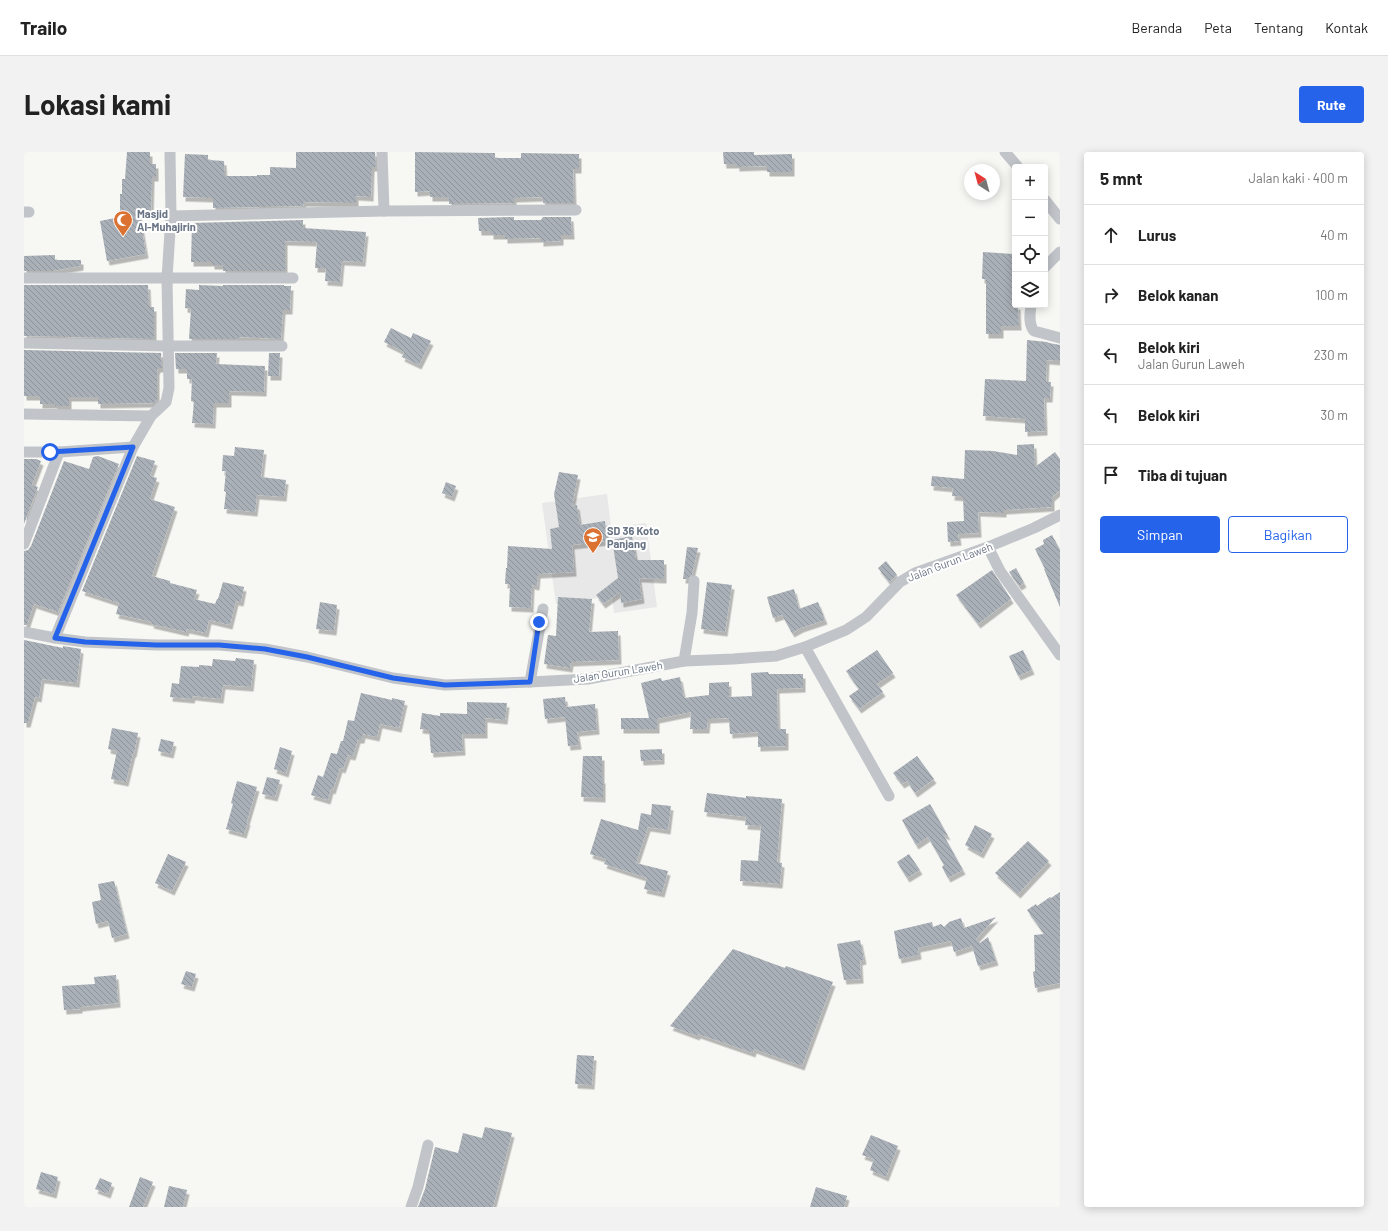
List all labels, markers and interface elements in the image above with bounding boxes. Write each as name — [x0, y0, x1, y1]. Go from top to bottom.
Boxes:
text: Trailo — [20, 16, 67, 39]
text: Beranda — [1132, 19, 1182, 36]
text: Peta — [1204, 19, 1232, 36]
text: Tentang — [1254, 19, 1303, 36]
text: Kontak — [1325, 19, 1368, 36]
button: Rute — [1299, 86, 1364, 123]
text: Lokasi kami — [24, 87, 171, 121]
north arrow — [964, 164, 1000, 200]
map controls — [1012, 164, 1048, 308]
button: + — [1012, 164, 1048, 200]
text: 5 mnt — [1100, 168, 1143, 188]
text: Jalan kaki · 400 m — [1249, 170, 1348, 186]
button: − — [1012, 200, 1048, 236]
place label: Masjid Al-Muhajirin — [137, 207, 196, 233]
mosque icon: Masjid Al-Muhajirin — [112, 209, 134, 237]
icon: ahead — [1100, 224, 1122, 246]
text: Lurus — [1138, 226, 1176, 244]
text: 40 m — [1320, 227, 1348, 243]
button: locate — [1012, 236, 1048, 272]
button: layers — [1012, 272, 1048, 308]
icon: right — [1100, 284, 1122, 306]
text: Belok kanan — [1138, 286, 1218, 304]
text: 100 m — [1315, 287, 1348, 303]
text: Belok kiri — [1138, 338, 1200, 356]
icon: left — [1100, 344, 1122, 366]
text: 230 m — [1314, 347, 1348, 363]
text: Jalan Gurun Laweh — [1138, 356, 1245, 372]
icon: left — [1100, 404, 1122, 426]
text: Belok kiri — [1138, 406, 1200, 424]
text: 30 m — [1321, 407, 1348, 423]
route start — [41, 443, 59, 461]
icon: arrive — [1100, 464, 1122, 486]
text: Tiba di tujuan — [1138, 466, 1227, 484]
button: Simpan — [1100, 516, 1220, 553]
button: Bagikan — [1228, 516, 1348, 553]
place label: SD 36 Koto Panjang — [607, 524, 659, 550]
school or university icon: SD 36 Koto Panjang — [582, 526, 604, 554]
street label: Jalan Gurun Laweh — [905, 539, 994, 584]
route end — [530, 613, 548, 631]
street label: Jalan Gurun Laweh — [572, 658, 664, 685]

